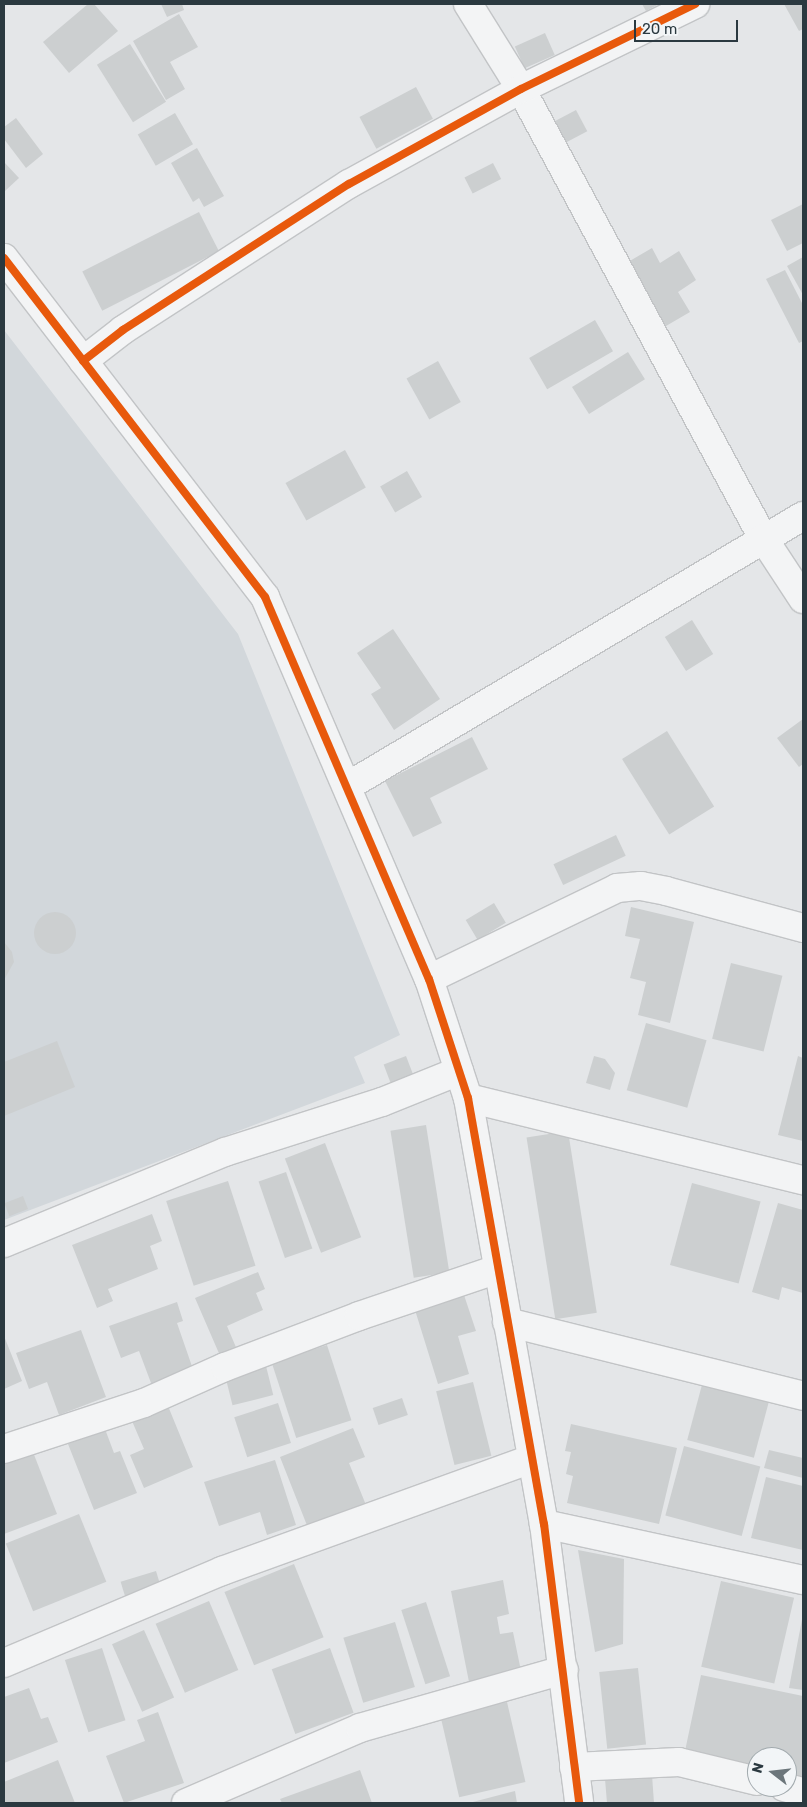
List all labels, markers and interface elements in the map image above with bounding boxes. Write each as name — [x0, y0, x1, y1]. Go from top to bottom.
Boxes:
scale bar — [637, 10, 741, 42]
text: 20 m — [642, 20, 677, 38]
north arrow — [747, 1747, 797, 1797]
text: N — [748, 1761, 768, 1775]

